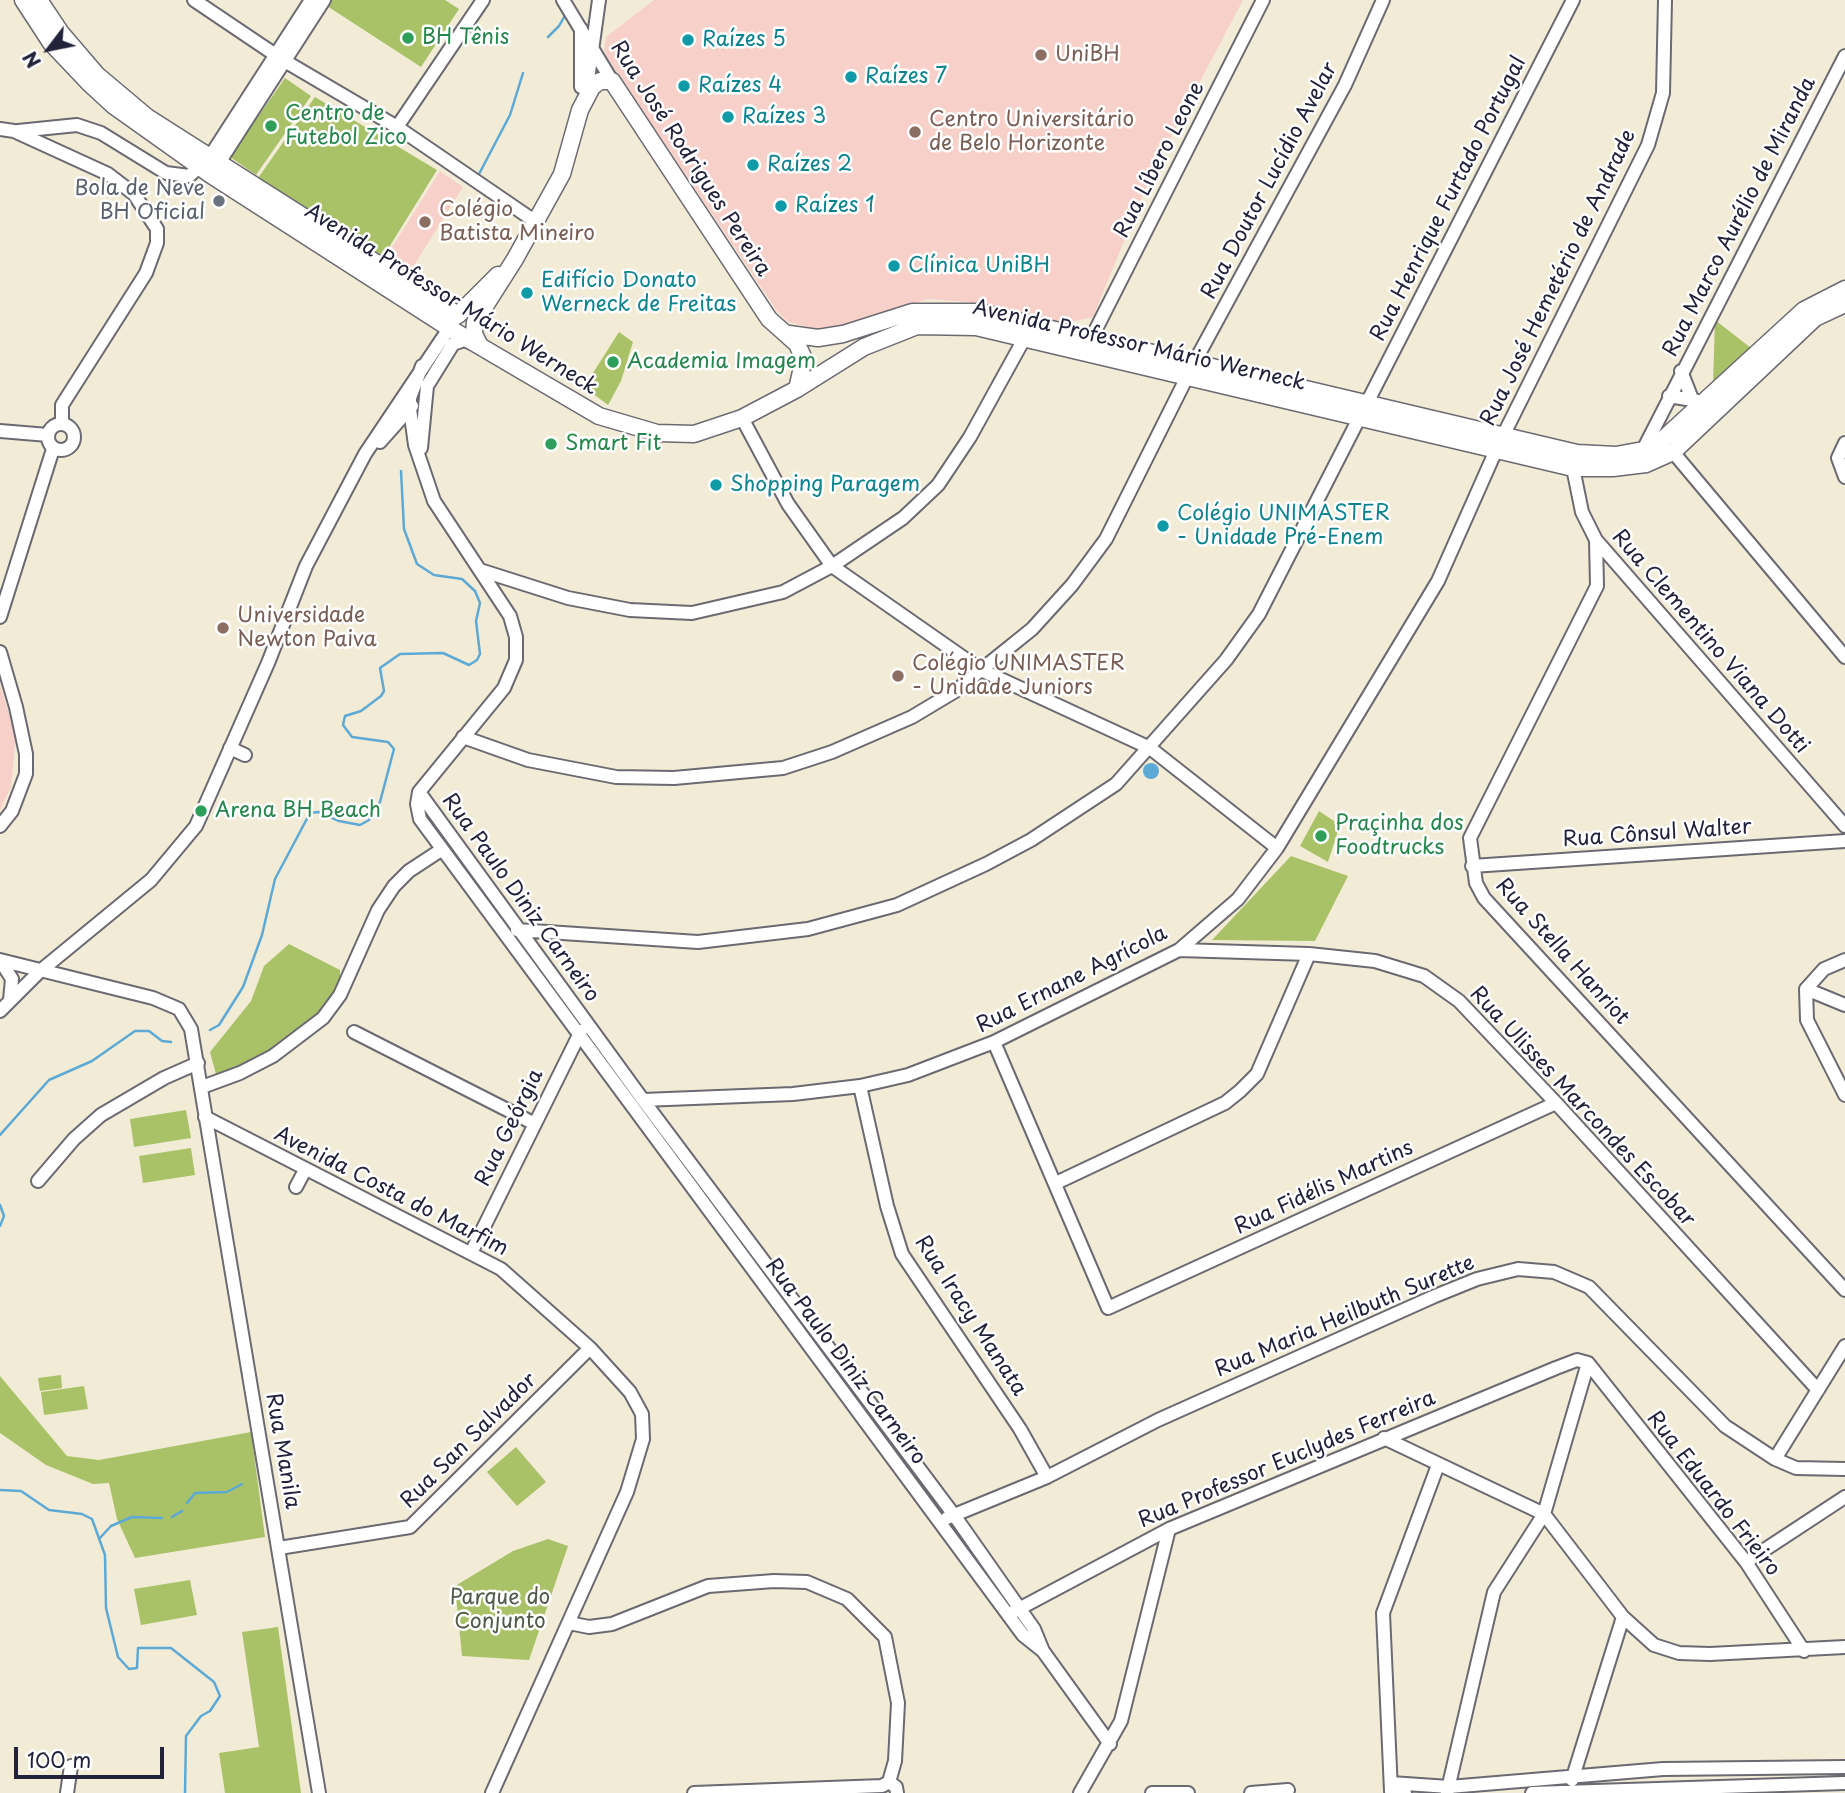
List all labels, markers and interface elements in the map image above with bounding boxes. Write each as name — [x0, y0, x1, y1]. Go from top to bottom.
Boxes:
north arrow — [14, 14, 84, 84]
place label: BH Tênis — [422, 25, 509, 51]
place label: Raízes 5 — [702, 27, 786, 53]
marker: BH Tênis — [400, 30, 416, 46]
marker: Raízes 5 — [680, 32, 696, 48]
street label: Rua José Rodrigues Pereira — [604, 37, 776, 281]
place label: UniBH — [1055, 42, 1120, 68]
text: N — [15, 46, 47, 74]
marker: UniBH — [1033, 47, 1049, 63]
street label: Rua Henrique Furtado Portugal — [1366, 52, 1532, 346]
street label: Rua Doutor Lucídio Avelar — [1197, 58, 1343, 304]
place label: Raízes 7 — [865, 64, 947, 90]
marker: Raízes 7 — [843, 69, 859, 85]
place label: Raízes 4 — [698, 73, 782, 99]
street label: Rua Marco Aurélio de Miranda — [1658, 73, 1822, 361]
marker: Raízes 4 — [676, 78, 692, 94]
street label: Rua Líbero Leone — [1110, 78, 1210, 242]
place label: Centro de Futebol Zico — [285, 101, 407, 151]
place label: Raízes 3 — [742, 104, 826, 130]
place label: Centro Universitário de Belo Horizonte — [929, 107, 1134, 157]
marker: Raízes 3 — [720, 109, 736, 125]
marker: Centro de Futebol Zico — [263, 118, 279, 134]
marker: Centro Universitário de Belo Horizonte — [907, 124, 923, 140]
street label: Rua José Hemetério de Andrade — [1476, 126, 1642, 430]
place label: Raízes 2 — [767, 152, 852, 178]
marker: Raízes 2 — [745, 157, 761, 173]
place label: Bola de Neve BH Oficial — [74, 176, 205, 226]
marker: Bola de Neve BH Oficial — [211, 193, 227, 209]
place label: Raízes 1 — [795, 193, 875, 219]
place label: Colégio Batista Mineiro — [439, 197, 595, 247]
marker: Raízes 1 — [773, 198, 789, 214]
street label: Avenida Professor Mário Werneck — [300, 199, 602, 401]
marker: Colégio Batista Mineiro — [417, 214, 433, 230]
place label: Clínica UniBH — [908, 253, 1050, 279]
marker: Clínica UniBH — [886, 258, 902, 274]
place label: Edifício Donato Werneck de Freitas — [541, 268, 736, 318]
marker: Edifício Donato Werneck de Freitas — [519, 285, 535, 301]
street label: Avenida Professor Mário Werneck — [970, 295, 1308, 397]
place label: Academia Imagem — [627, 349, 816, 375]
marker: Academia Imagem — [605, 354, 621, 370]
place label: Smart Fit — [565, 431, 661, 457]
marker: Smart Fit — [543, 436, 559, 452]
place label: Shopping Paragem — [730, 472, 920, 498]
marker: Shopping Paragem — [708, 477, 724, 493]
place label: Colégio UNIMASTER - Unidade Pré-Enem — [1177, 501, 1390, 551]
marker: Colégio UNIMASTER - Unidade Pré-Enem — [1155, 518, 1171, 534]
street label: Rua Clementino Viana Dotti — [1606, 525, 1814, 759]
place label: Universidade Newton Paiva — [237, 603, 377, 653]
marker: Universidade Newton Paiva — [215, 620, 231, 636]
place label: Colégio UNIMASTER - Unidade Juniors — [912, 651, 1125, 701]
marker: Colégio UNIMASTER - Unidade Juniors — [890, 668, 906, 684]
street label: Rua Paulo Diniz Carneiro — [436, 789, 604, 1007]
place label: Arena BH Beach — [215, 798, 381, 824]
marker: Arena BH Beach — [193, 803, 209, 819]
place label: Praçinha dos Foodtrucks — [1335, 811, 1464, 861]
street label: Rua Cônsul Walter — [1562, 815, 1752, 853]
marker: Praçinha dos Foodtrucks — [1313, 828, 1329, 844]
street label: Rua Stella Hanriot — [1490, 874, 1634, 1030]
street label: Rua Ernane Agrícola — [972, 921, 1172, 1039]
street label: Rua Ulisses Marcondes Escobar — [1464, 982, 1700, 1232]
street label: Rua Geórgia — [471, 1065, 549, 1191]
street label: Avenida Costa do Marfim — [270, 1122, 512, 1262]
street label: Rua Fidélis Martins — [1231, 1136, 1417, 1240]
street label: Rua Iracy Manata — [909, 1231, 1031, 1401]
street label: Rua Maria Heilbuth Surette — [1211, 1251, 1479, 1383]
street label: Rua Paulo Diniz Carneiro — [759, 1254, 931, 1470]
street label: Rua San Salvador — [396, 1368, 542, 1514]
street label: Rua Professor Euclydes Ferreira — [1135, 1386, 1439, 1534]
street label: Rua Manila — [259, 1391, 305, 1511]
street label: Rua Eduardo Frieiro — [1641, 1407, 1785, 1581]
park label: Parque do Conjunto — [450, 1585, 550, 1635]
scale bar — [18, 1734, 168, 1778]
text: 100 m — [27, 1743, 91, 1775]

